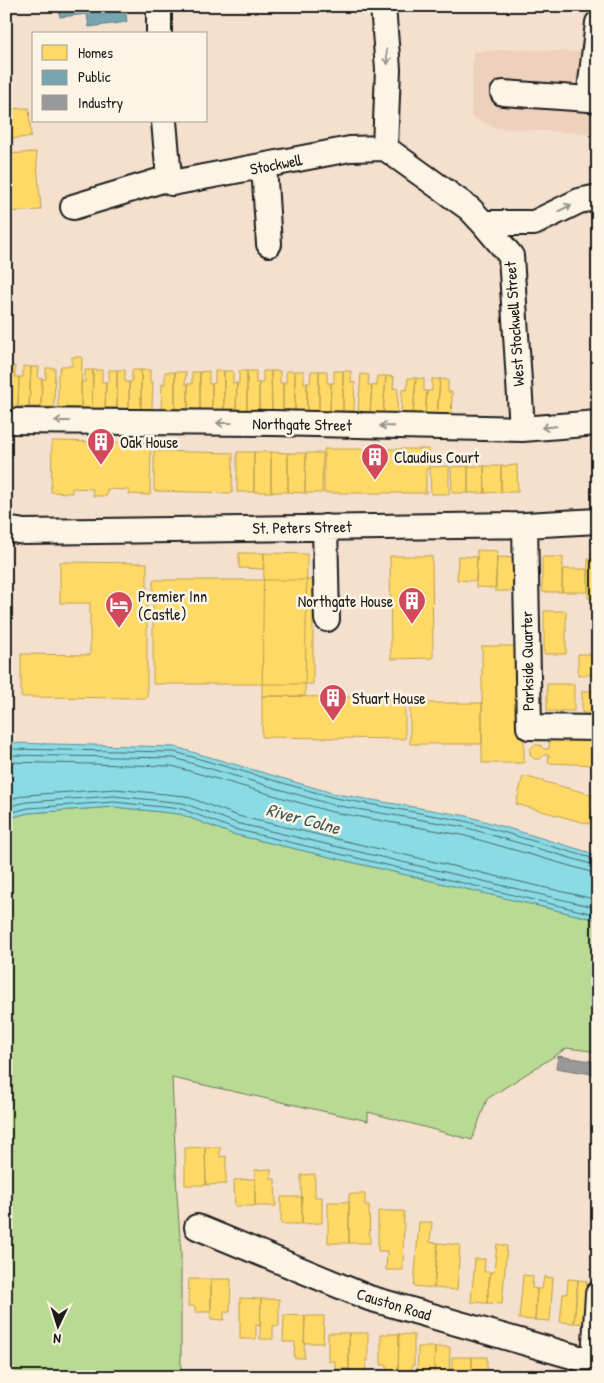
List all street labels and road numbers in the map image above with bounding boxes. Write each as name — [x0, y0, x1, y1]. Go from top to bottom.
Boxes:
street label: Stockwell — [248, 148, 304, 180]
street label: West Stockwell Street — [499, 260, 529, 387]
street label: Northgate Street — [252, 412, 352, 436]
street label: St. Peters Street — [252, 515, 352, 539]
street label: Parkside Quarter — [515, 611, 539, 711]
street label: Causton Road — [354, 1282, 434, 1326]

